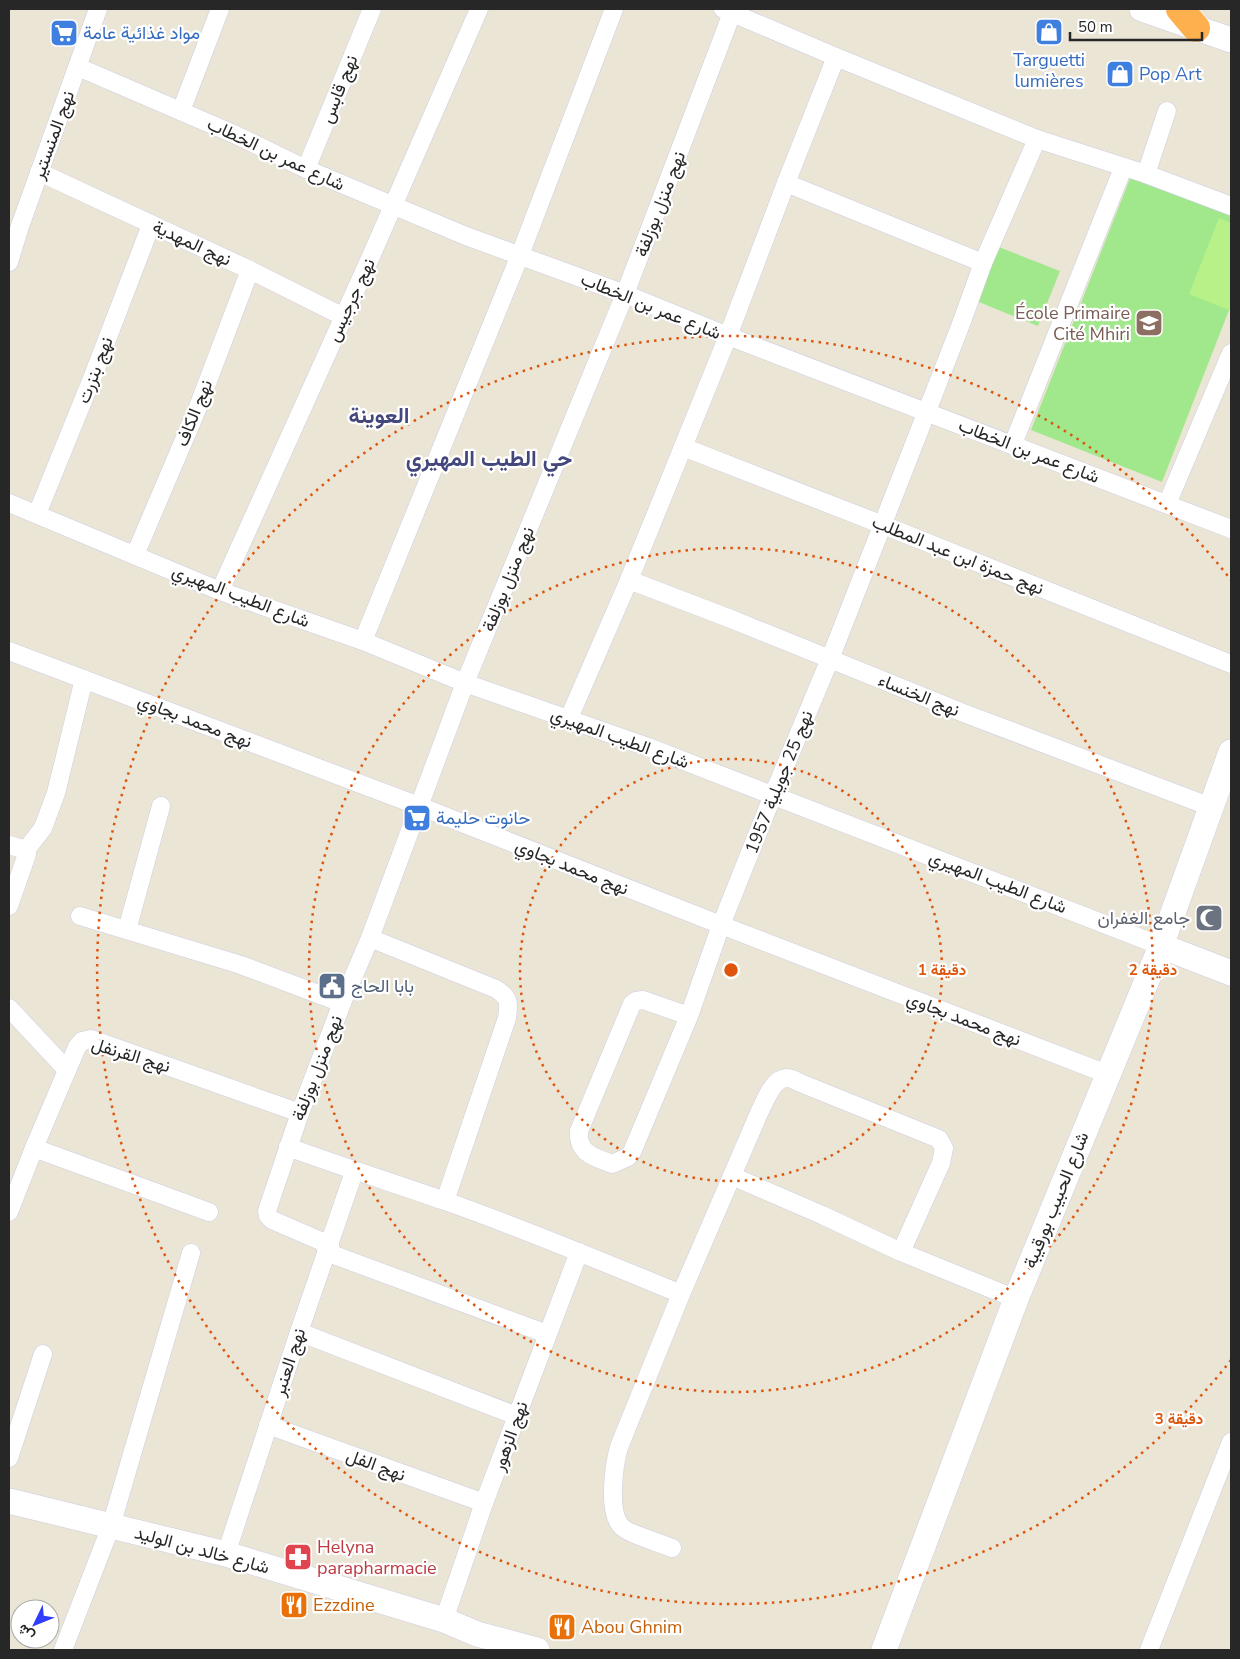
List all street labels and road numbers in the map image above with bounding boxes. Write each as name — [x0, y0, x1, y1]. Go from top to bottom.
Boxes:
street label: نهج قابس — [314, 51, 364, 127]
street label: نهج المنستير — [26, 87, 80, 184]
street label: شارع عمر بن الخطاب — [203, 112, 349, 196]
street label: نهج منزل بوزلفة — [629, 148, 691, 260]
street label: نهج المهدية — [149, 214, 235, 272]
street label: نهج جرجيس — [321, 254, 381, 346]
street label: شارع عمر بن الخطاب — [577, 267, 725, 345]
street label: نهج بنزرت — [71, 333, 119, 407]
street label: نهج الكاف — [170, 376, 218, 450]
street label: شارع عمر بن الخطاب — [955, 413, 1103, 489]
street label: نهج حمزة ابن عبد المطلب — [869, 510, 1047, 600]
street label: نهج منزل بوزلفة — [476, 523, 540, 635]
street label: شارع الطيب المهيري — [168, 559, 313, 636]
street label: نهج الخنساء — [875, 668, 963, 722]
street label: نهج محمد بجاوي — [133, 688, 256, 757]
street label: شارع الطيب المهيري — [546, 702, 693, 777]
street label: نهج 25 جويلية 1957 — [739, 707, 819, 857]
street label: نهج محمد بجاوي — [511, 833, 632, 903]
street label: شارع الطيب المهيري — [925, 845, 1070, 922]
street label: نهج محمد بجاوي — [902, 986, 1025, 1055]
street label: نهج منزل بوزلفة — [286, 1012, 348, 1124]
street label: نهج القرنفل — [89, 1032, 173, 1078]
street label: شارع الحبيب بورقيبة — [1018, 1128, 1094, 1272]
street label: نهج العنبر — [266, 1325, 311, 1400]
street label: نهج الزهور — [486, 1398, 534, 1475]
street label: نهج الفل — [343, 1443, 409, 1487]
street label: شارع خالد بن الوليد — [132, 1520, 272, 1580]

